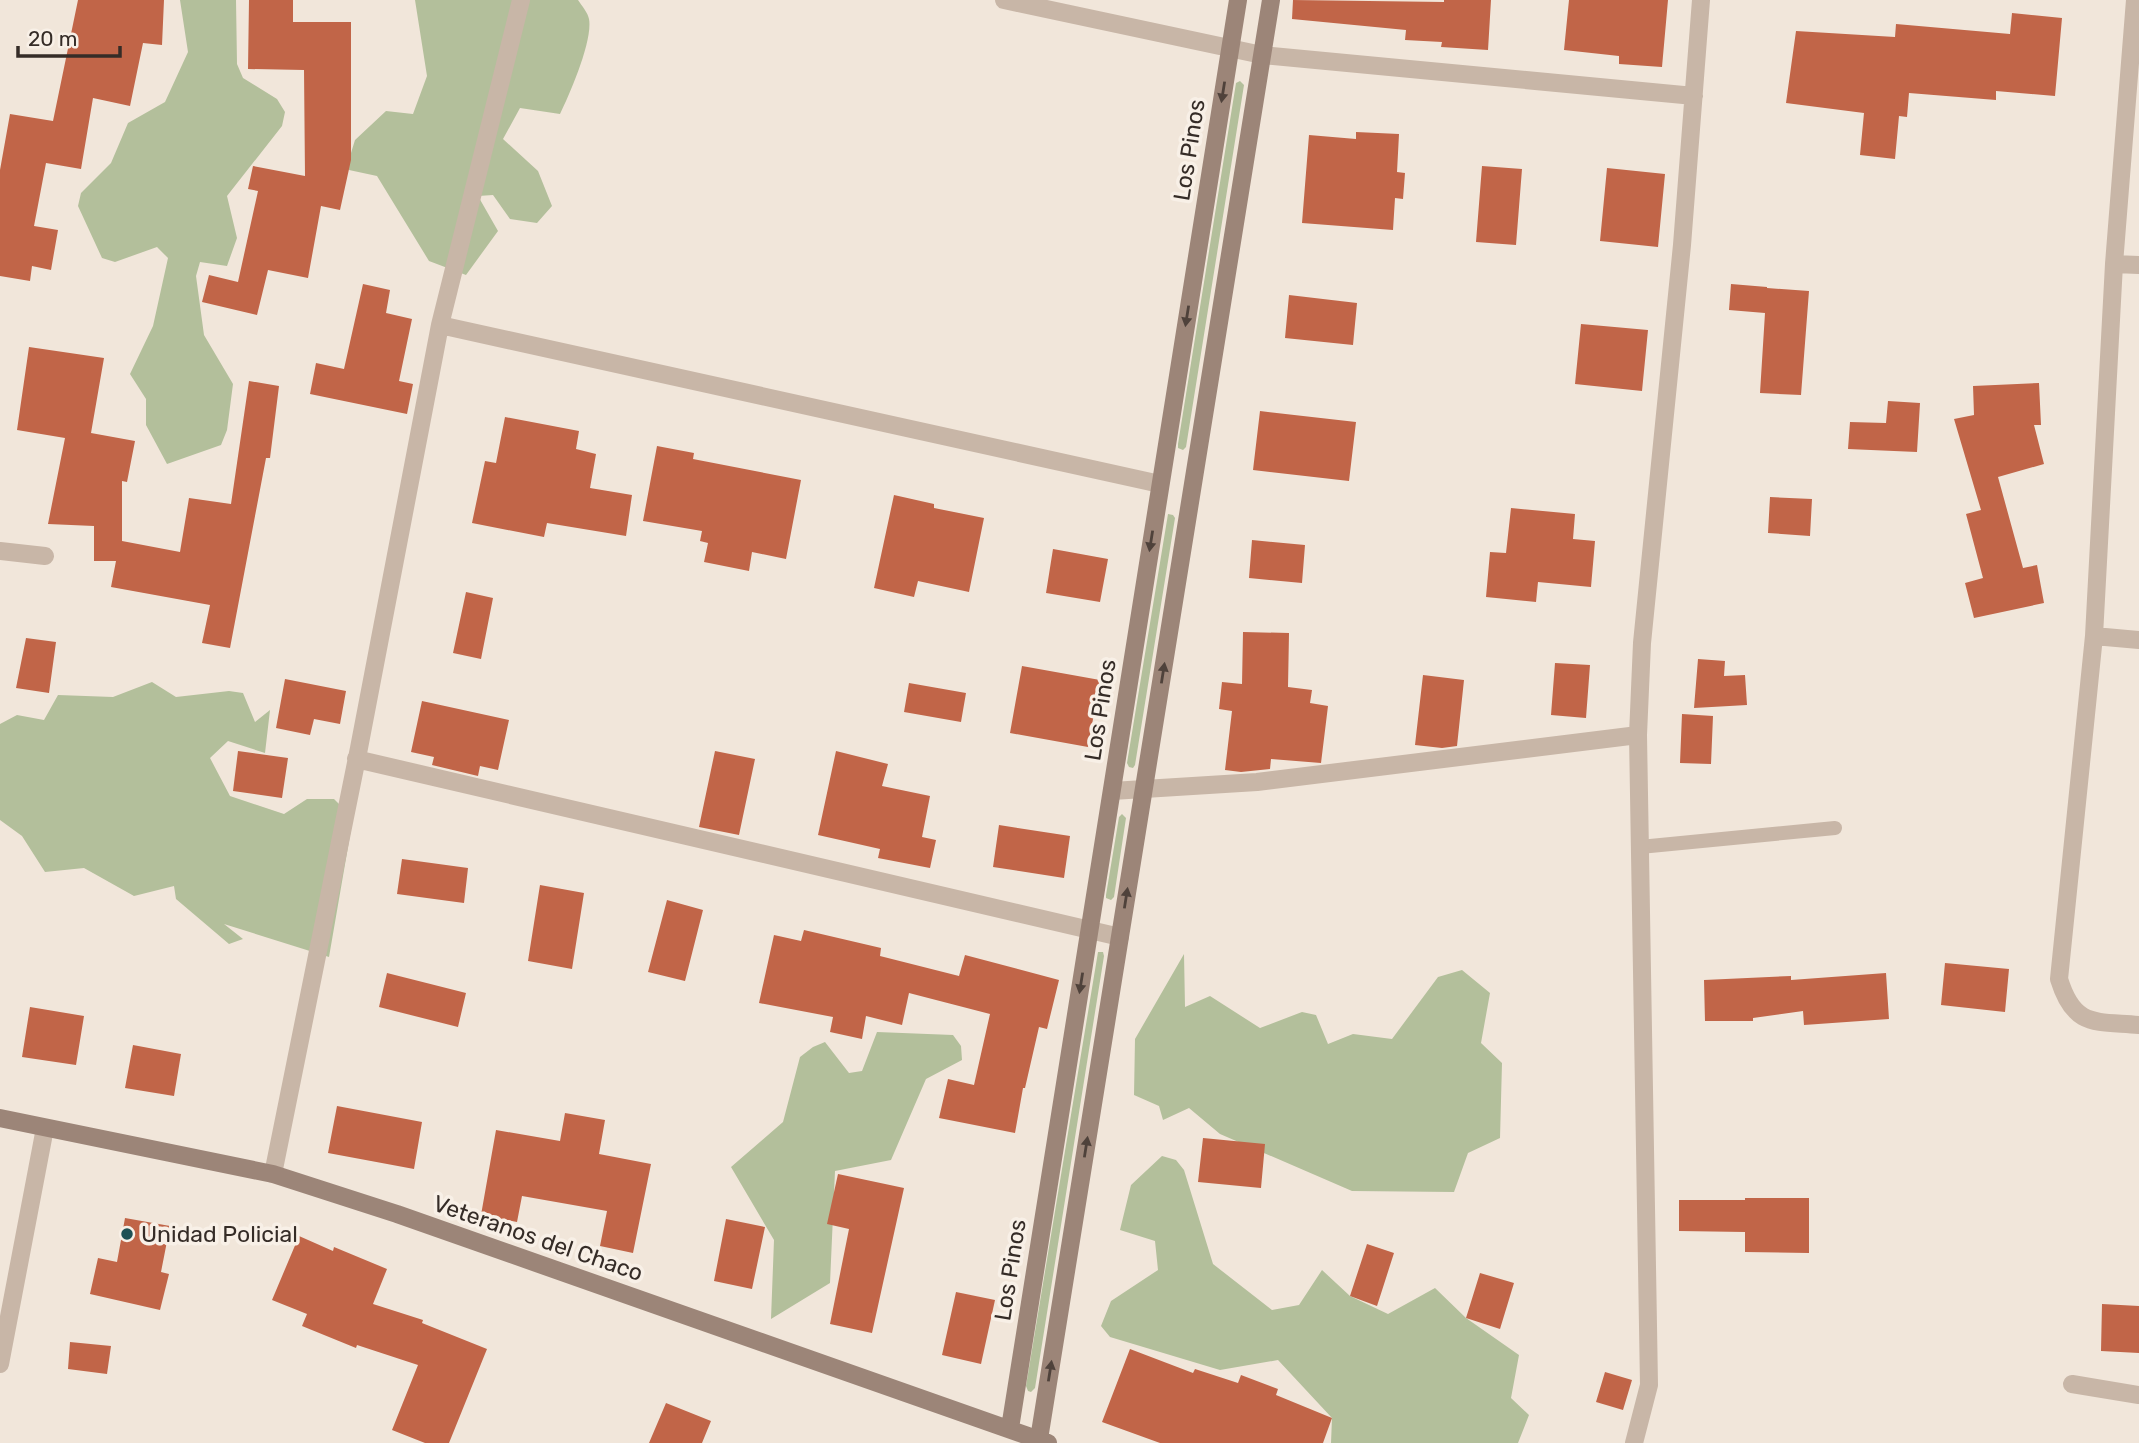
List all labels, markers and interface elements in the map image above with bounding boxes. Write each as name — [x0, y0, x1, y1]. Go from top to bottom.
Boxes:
scale bar — [18, 14, 119, 58]
text: 20 m — [28, 26, 77, 51]
one-way arrow — [1217, 81, 1228, 103]
street label: Los Pinos — [1167, 97, 1211, 203]
one-way arrow — [1181, 305, 1192, 327]
one-way arrow — [1145, 530, 1156, 552]
street label: Los Pinos — [1078, 657, 1122, 763]
one-way arrow — [1158, 662, 1169, 684]
one-way arrow — [1121, 887, 1132, 909]
one-way arrow — [1075, 972, 1086, 994]
one-way arrow — [1081, 1135, 1092, 1157]
street label: Veteranos del Chaco — [429, 1189, 647, 1287]
street label: Los Pinos — [988, 1217, 1032, 1323]
place label: Unidad Policial — [141, 1220, 298, 1248]
marker: Unidad Policial — [119, 1226, 135, 1242]
one-way arrow — [1045, 1360, 1056, 1382]

